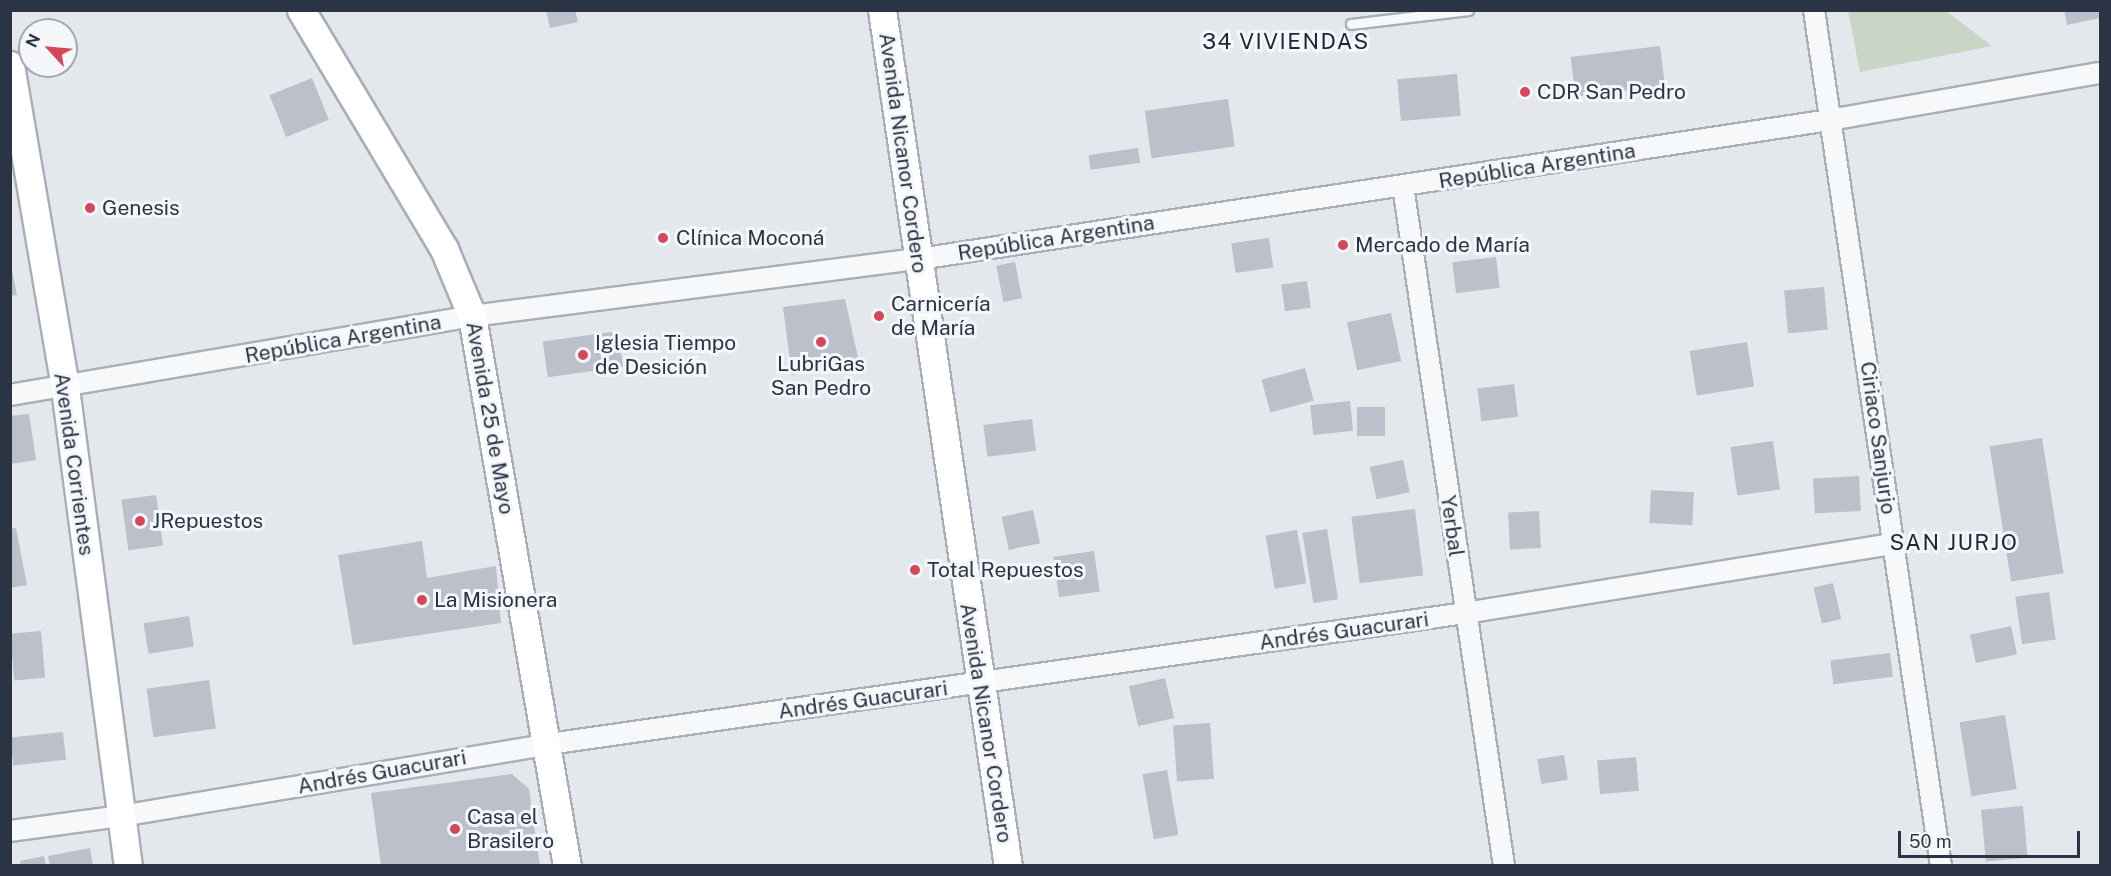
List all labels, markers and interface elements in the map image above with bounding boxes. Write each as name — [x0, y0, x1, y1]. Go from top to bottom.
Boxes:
north arrow — [18, 18, 78, 78]
district label: 34 VIVIENDAS — [1202, 29, 1370, 55]
text: N — [22, 31, 44, 51]
street label: Avenida Nicanor Cordero — [874, 31, 932, 275]
place label: CDR San Pedro — [1537, 79, 1686, 105]
marker: CDR San Pedro — [1518, 85, 1532, 99]
street label: República Argentina — [1437, 138, 1637, 194]
place label: Genesis — [102, 195, 180, 221]
marker: Genesis — [83, 201, 97, 215]
street label: República Argentina — [956, 210, 1156, 266]
place label: Clínica Moconá — [676, 225, 824, 251]
marker: Clínica Moconá — [654, 229, 672, 247]
place label: Mercado de María — [1355, 232, 1530, 258]
marker: Mercado de María — [1336, 238, 1350, 252]
place label: Carnicería de María — [891, 291, 991, 341]
street label: República Argentina — [243, 309, 443, 369]
marker: Carnicería de María — [872, 309, 886, 323]
street label: Avenida 25 de Mayo — [461, 319, 519, 517]
place label: Iglesia Tiempo de Desición — [595, 330, 736, 380]
marker: LubriGas San Pedro — [814, 335, 828, 349]
marker: Iglesia Tiempo de Desición — [576, 348, 590, 362]
place label: LubriGas San Pedro — [771, 351, 871, 401]
street label: Ciriaco Sanjurjo — [1855, 360, 1901, 516]
street label: Avenida Corrientes — [49, 371, 99, 557]
street label: Yerbal — [1435, 494, 1469, 558]
place label: JRepuestos — [152, 508, 263, 534]
marker: JRepuestos — [133, 514, 147, 528]
district label: SAN JURJO — [1889, 530, 2019, 556]
place label: Total Repuestos — [927, 557, 1084, 583]
marker: Total Repuestos — [908, 563, 922, 577]
place label: La Misionera — [434, 587, 557, 613]
marker: La Misionera — [415, 593, 429, 607]
street label: Avenida Nicanor Cordero — [955, 601, 1017, 845]
street label: Andrés Guacurari — [1258, 607, 1430, 655]
street label: Andrés Guacurari — [777, 676, 949, 724]
street label: Andrés Guacurari — [296, 745, 468, 799]
place label: Casa el Brasilero — [467, 804, 554, 854]
scale bar — [1901, 819, 2082, 857]
marker: Casa el Brasilero — [448, 822, 462, 836]
text: 50 m — [1909, 831, 1952, 852]

